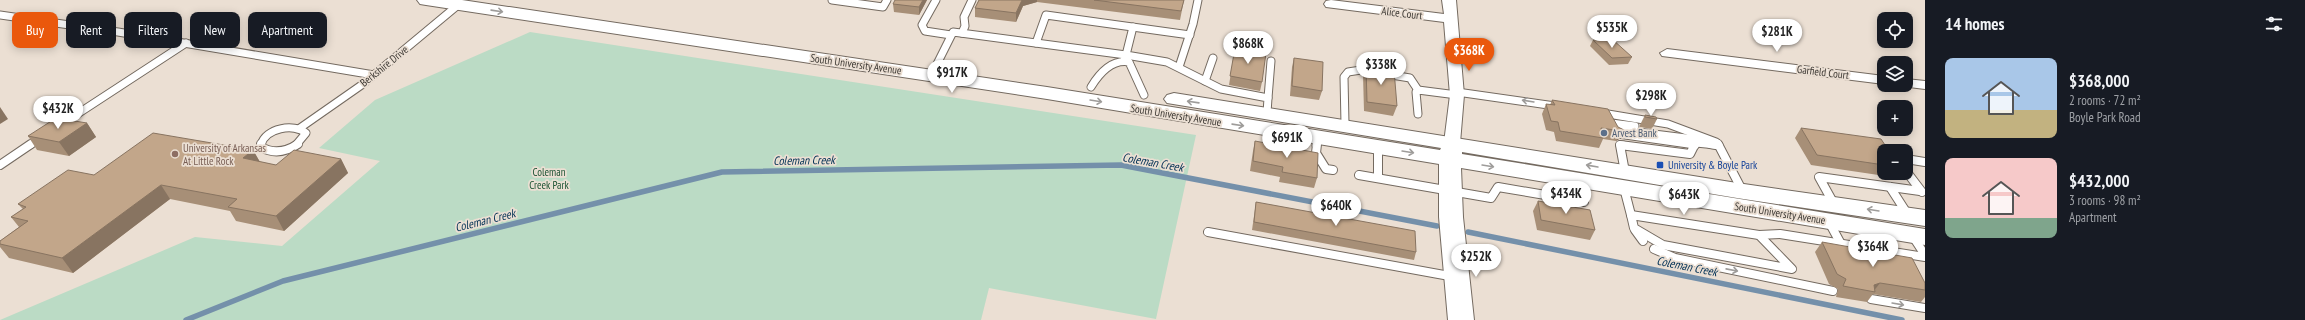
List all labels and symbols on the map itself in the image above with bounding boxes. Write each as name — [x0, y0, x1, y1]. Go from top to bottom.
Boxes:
street label: Alice Court — [1381, 4, 1423, 22]
one-way arrow — [490, 7, 503, 15]
pin: $535K — [1584, 15, 1640, 49]
pin: $281K — [1749, 19, 1805, 53]
pin: $868K — [1220, 31, 1276, 65]
pin: $368K — [1441, 38, 1497, 72]
street label: Berkshire Drive — [357, 42, 411, 90]
street label: South University Avenue — [810, 51, 903, 77]
pin: $338K — [1353, 52, 1409, 86]
pin: $917K — [924, 60, 980, 94]
street label: Garfield Court — [1796, 62, 1850, 82]
pin: $298K — [1623, 83, 1679, 117]
pin: $432K — [30, 96, 86, 130]
one-way arrow — [1089, 97, 1102, 105]
one-way arrow — [1522, 97, 1535, 105]
one-way arrow — [1187, 98, 1200, 106]
street label: South University Avenue — [1130, 101, 1223, 129]
one-way arrow — [1231, 121, 1244, 129]
pin: $691K — [1259, 125, 1315, 159]
place label: Arvest Bank — [1612, 126, 1658, 140]
marker: Arvest Bank — [1599, 128, 1609, 138]
place label: University of Arkansas At Little Rock — [183, 141, 266, 168]
one-way arrow — [1401, 148, 1414, 156]
marker: University of Arkansas At Little Rock — [170, 149, 180, 159]
water label: Coleman Creek — [1121, 149, 1186, 175]
water label: Coleman Creek — [773, 152, 836, 168]
place label: University & Boyle Park — [1668, 158, 1758, 172]
marker: University & Boyle Park — [1655, 160, 1665, 170]
one-way arrow — [1481, 162, 1494, 170]
one-way arrow — [1586, 162, 1599, 170]
park label: Coleman Creek Park — [529, 165, 570, 192]
pin: $434K — [1538, 181, 1594, 215]
pin: $643K — [1656, 182, 1712, 216]
pin: $640K — [1308, 193, 1364, 227]
street label: South University Avenue — [1734, 199, 1827, 227]
water label: Coleman Creek — [453, 205, 518, 235]
one-way arrow — [1866, 206, 1879, 214]
pin: $364K — [1845, 234, 1901, 268]
pin: $252K — [1448, 244, 1504, 278]
water label: Coleman Creek — [1655, 253, 1720, 279]
one-way arrow — [1725, 266, 1738, 274]
one-way arrow — [1891, 300, 1904, 308]

